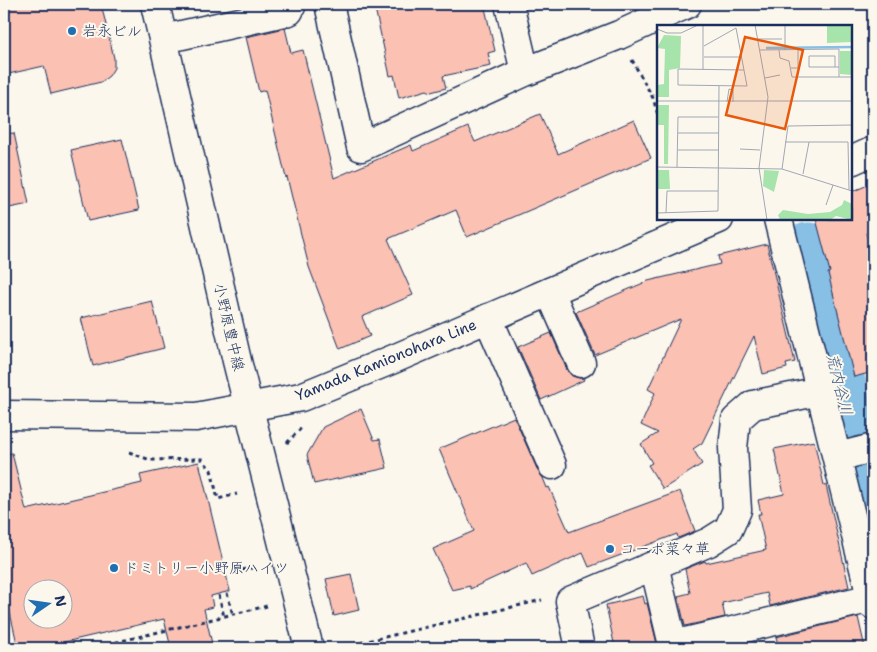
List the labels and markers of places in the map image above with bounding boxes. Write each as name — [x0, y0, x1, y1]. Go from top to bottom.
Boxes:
place label: 岩永ビル — [82, 21, 142, 41]
marker: 岩永ビル — [66, 25, 78, 37]
place label: コーポ菜々草 — [620, 539, 710, 559]
marker: コーポ菜々草 — [604, 543, 616, 555]
place label: ドミトリー小野原ハイツ — [124, 558, 289, 578]
marker: ドミトリー小野原ハイツ — [108, 562, 120, 574]

